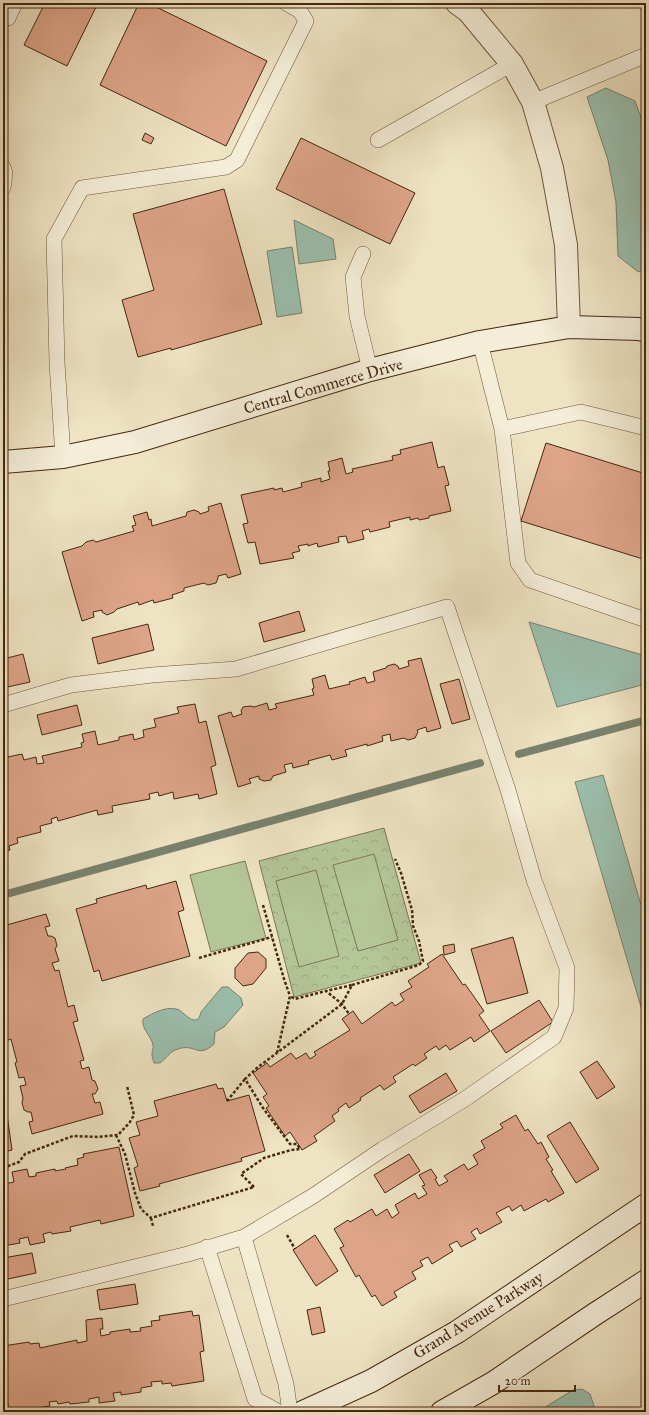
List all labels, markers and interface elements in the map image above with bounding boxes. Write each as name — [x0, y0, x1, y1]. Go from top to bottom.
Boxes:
street label: Central Commerce Drive — [241, 354, 405, 418]
street label: Grand Avenue Parkway — [410, 1267, 547, 1363]
scale bar — [499, 1367, 575, 1393]
text: 20 m — [505, 1374, 531, 1388]

